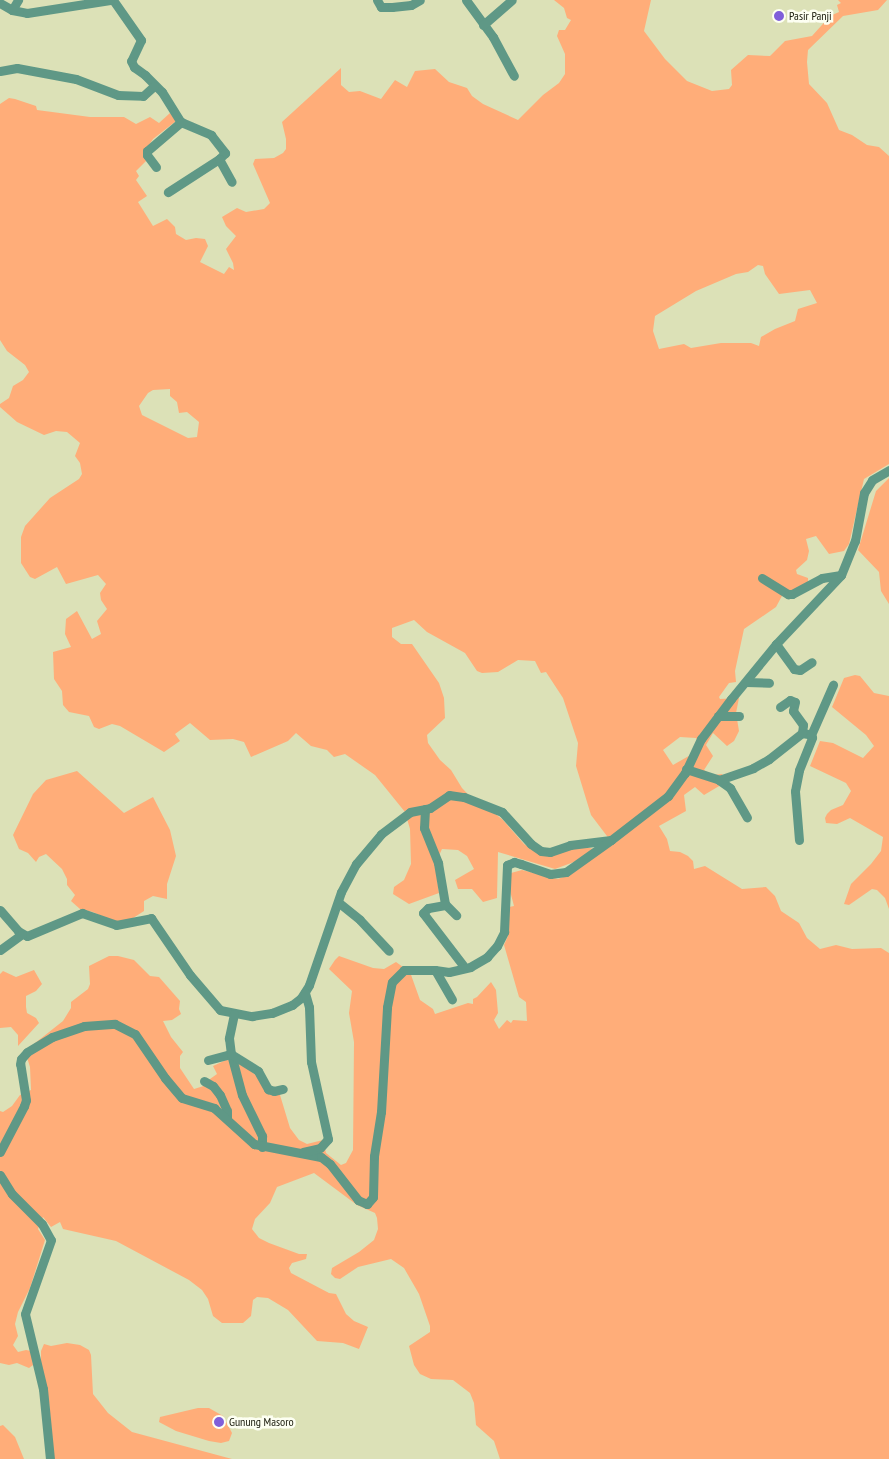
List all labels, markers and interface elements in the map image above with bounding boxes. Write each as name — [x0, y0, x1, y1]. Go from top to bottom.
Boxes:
place label: Pasir Panji — [789, 9, 832, 23]
marker: Pasir Panji — [773, 10, 785, 22]
place label: Gunung Masoro — [229, 1415, 294, 1429]
marker: Gunung Masoro — [213, 1416, 225, 1428]

